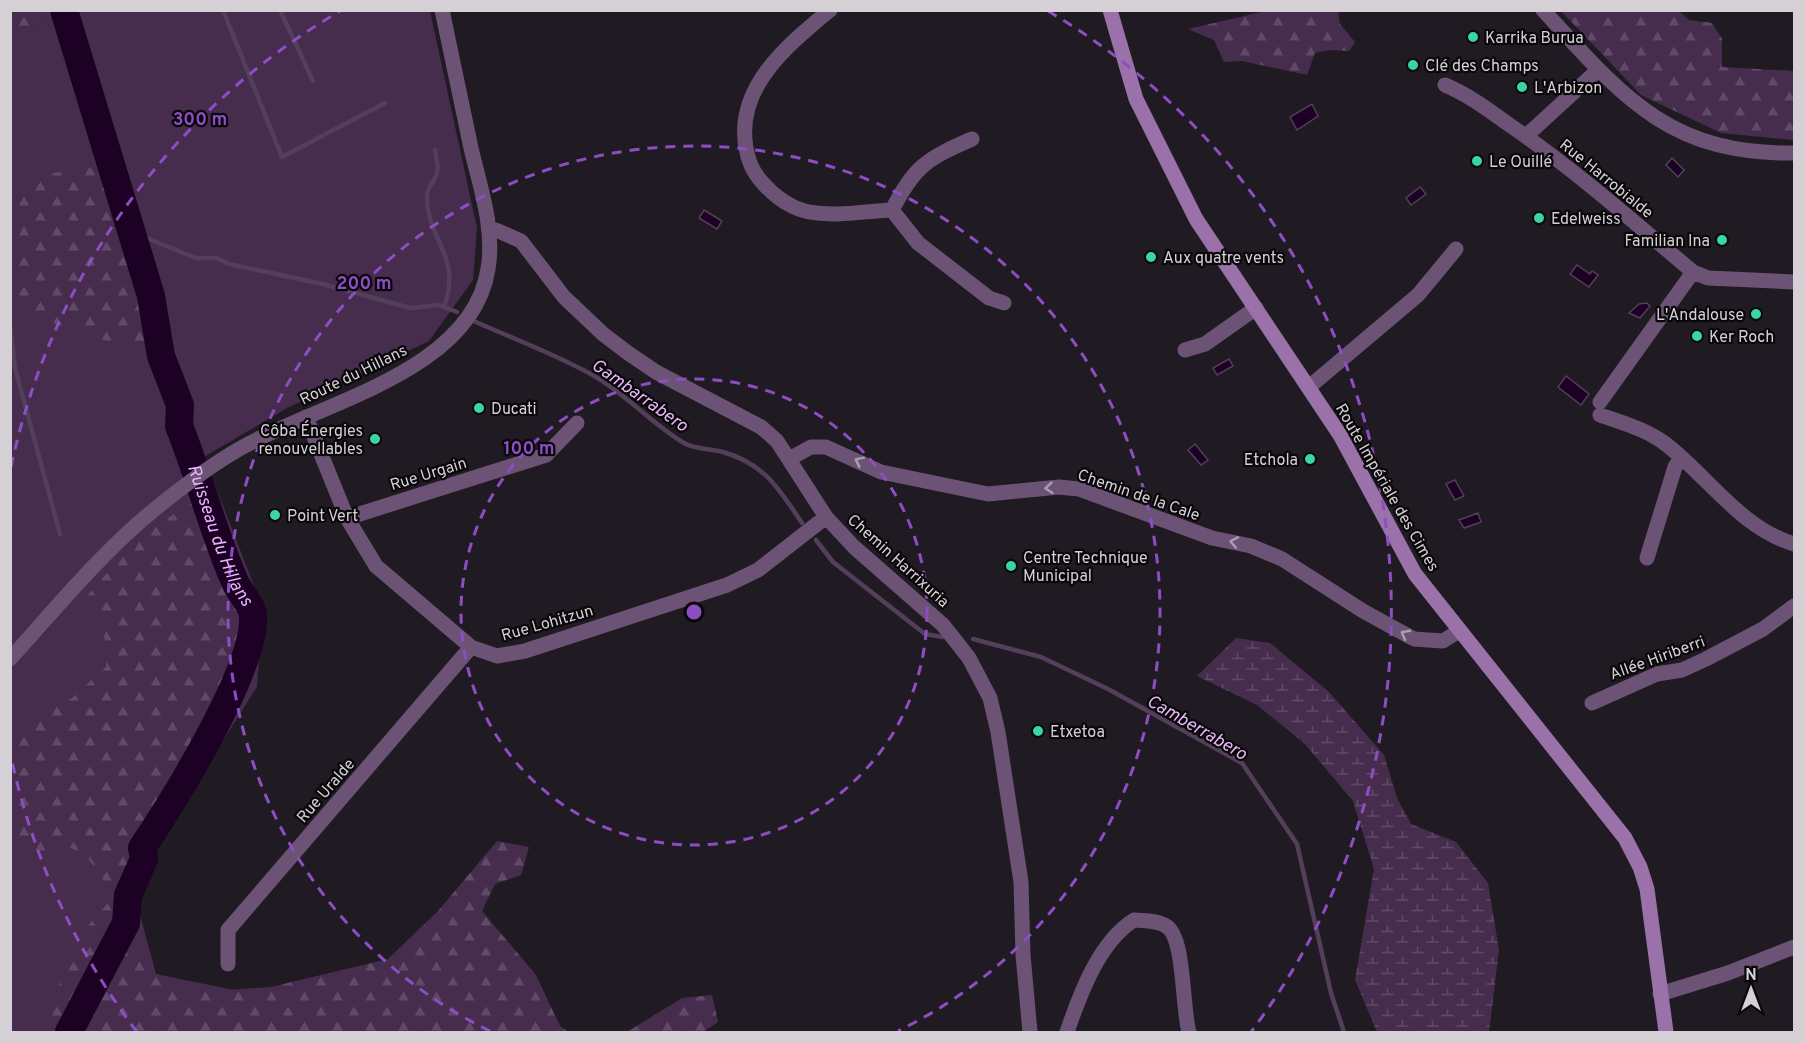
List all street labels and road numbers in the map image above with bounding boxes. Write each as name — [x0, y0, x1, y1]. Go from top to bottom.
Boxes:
street label: Rue Harrobialde — [1555, 136, 1657, 224]
street label: Route du Hillans — [297, 341, 411, 410]
street label: Route Impériale des Cimes — [1330, 400, 1443, 576]
street label: Rue Urgain — [388, 454, 469, 496]
street label: Chemin de la Cale — [1075, 466, 1202, 526]
street label: Chemin Harrixuria — [843, 510, 953, 612]
street label: Rue Lohitzun — [499, 601, 596, 647]
street label: Allée Hiriberri — [1607, 632, 1708, 685]
street label: Rue Uralde — [293, 755, 360, 828]

